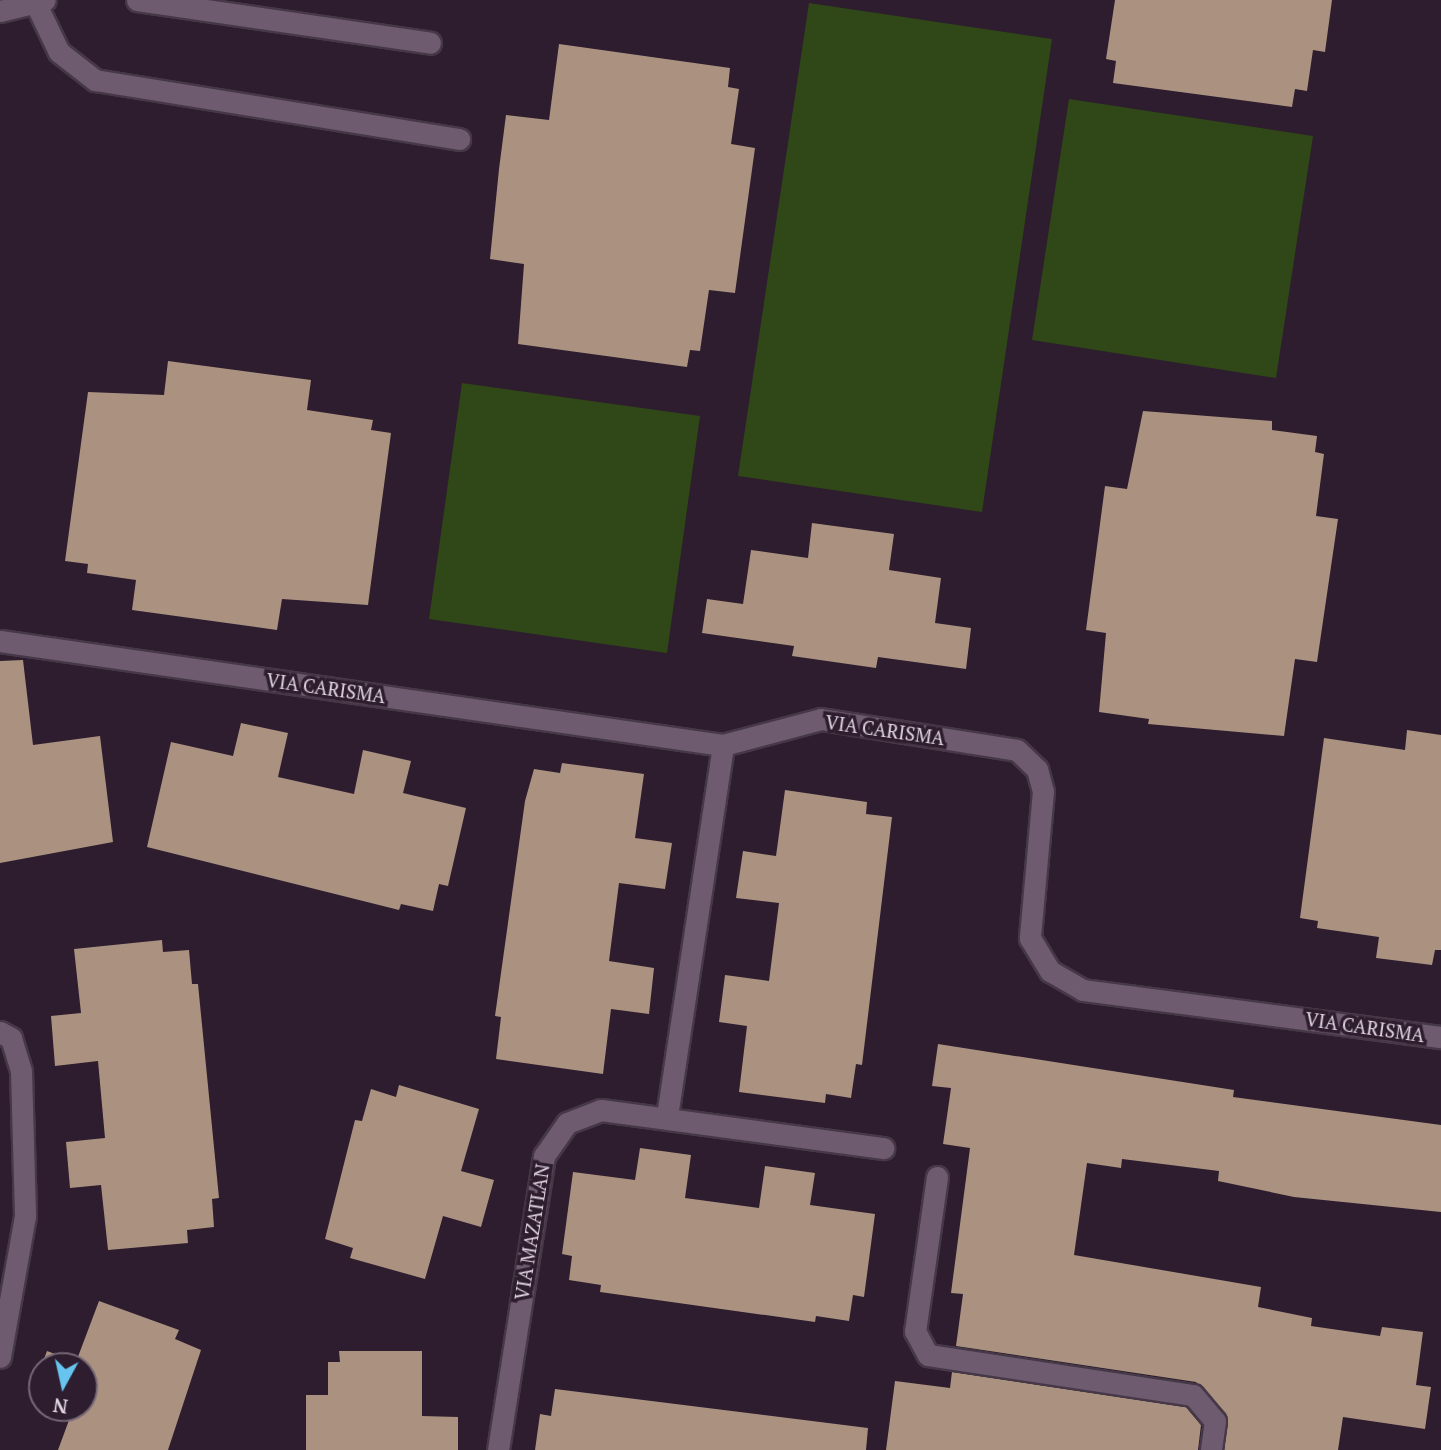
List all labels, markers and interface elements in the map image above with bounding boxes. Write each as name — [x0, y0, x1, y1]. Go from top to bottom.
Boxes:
street label: VIA CARISMA — [265, 668, 387, 708]
street label: VIA CARISMA — [824, 710, 946, 750]
street label: VIA CARISMA — [1304, 1007, 1426, 1047]
street label: VIA MAZATLAN — [510, 1162, 554, 1302]
north arrow — [28, 1352, 98, 1422]
text: N — [51, 1393, 69, 1420]

